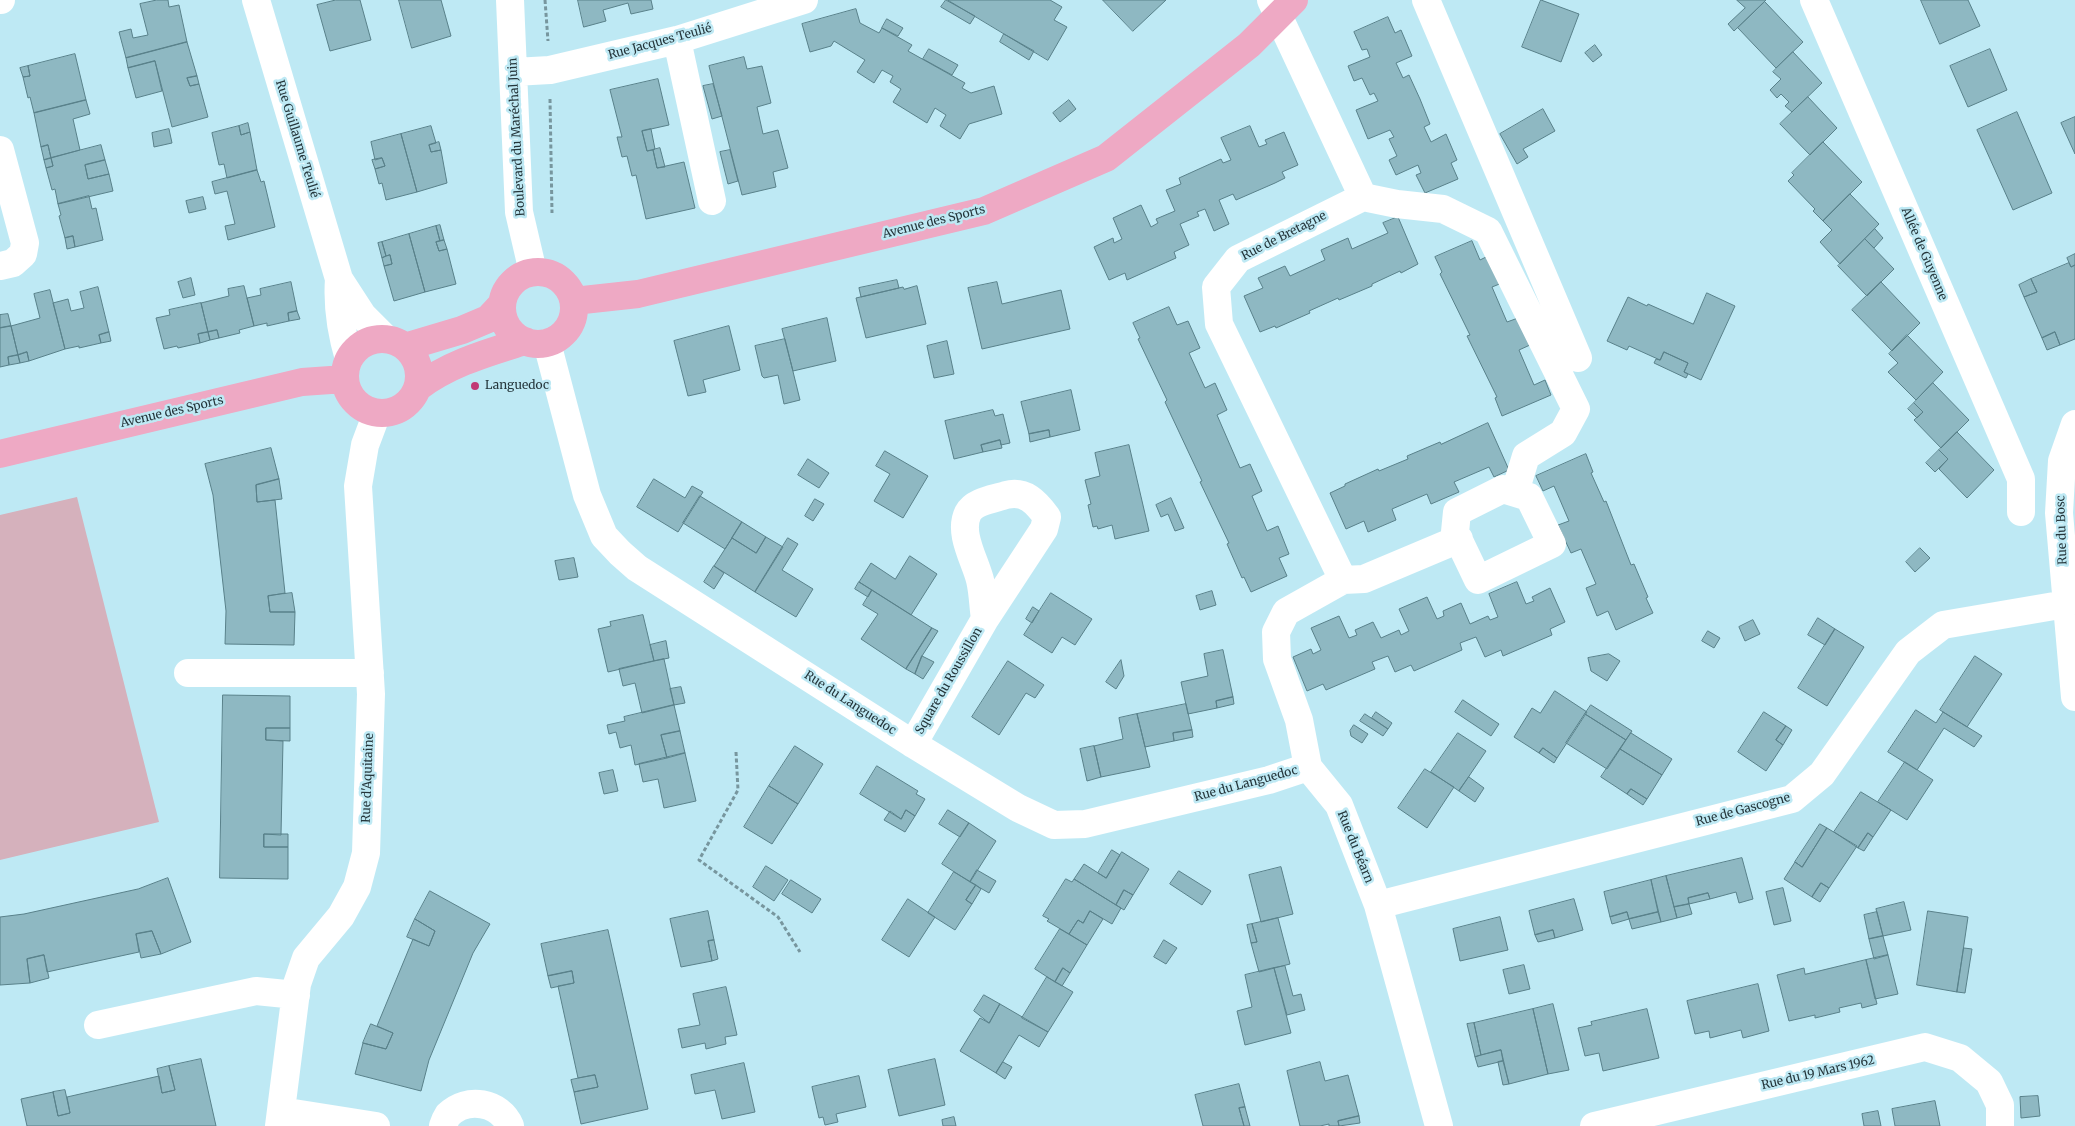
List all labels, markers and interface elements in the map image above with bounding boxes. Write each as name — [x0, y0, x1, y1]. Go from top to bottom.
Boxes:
street label: Rue Jacques Teulié — [607, 21, 713, 63]
street label: Boulevard du Maréchal Juin — [506, 57, 528, 217]
street label: Rue Guillaume Teulié — [272, 78, 322, 200]
street label: Avenue des Sports — [881, 202, 987, 242]
street label: Allée de Guyenne — [1898, 205, 1950, 303]
street label: Rue de Bretagne — [1239, 208, 1329, 264]
place label: Languedoc — [485, 379, 549, 393]
marker: Languedoc — [469, 380, 481, 392]
street label: Avenue des Sports — [119, 393, 225, 431]
street label: Rue du Bosc — [2054, 495, 2070, 565]
street label: Square du Roussillon — [913, 625, 985, 737]
street label: Rue du Languedoc — [801, 668, 899, 738]
street label: Rue d'Aquitaine — [359, 733, 377, 823]
street label: Rue du Languedoc — [1193, 763, 1299, 805]
street label: Rue de Gascogne — [1694, 790, 1792, 830]
street label: Rue du Béarn — [1334, 809, 1376, 885]
street label: Rue du 19 Mars 1962 — [1760, 1053, 1876, 1093]

